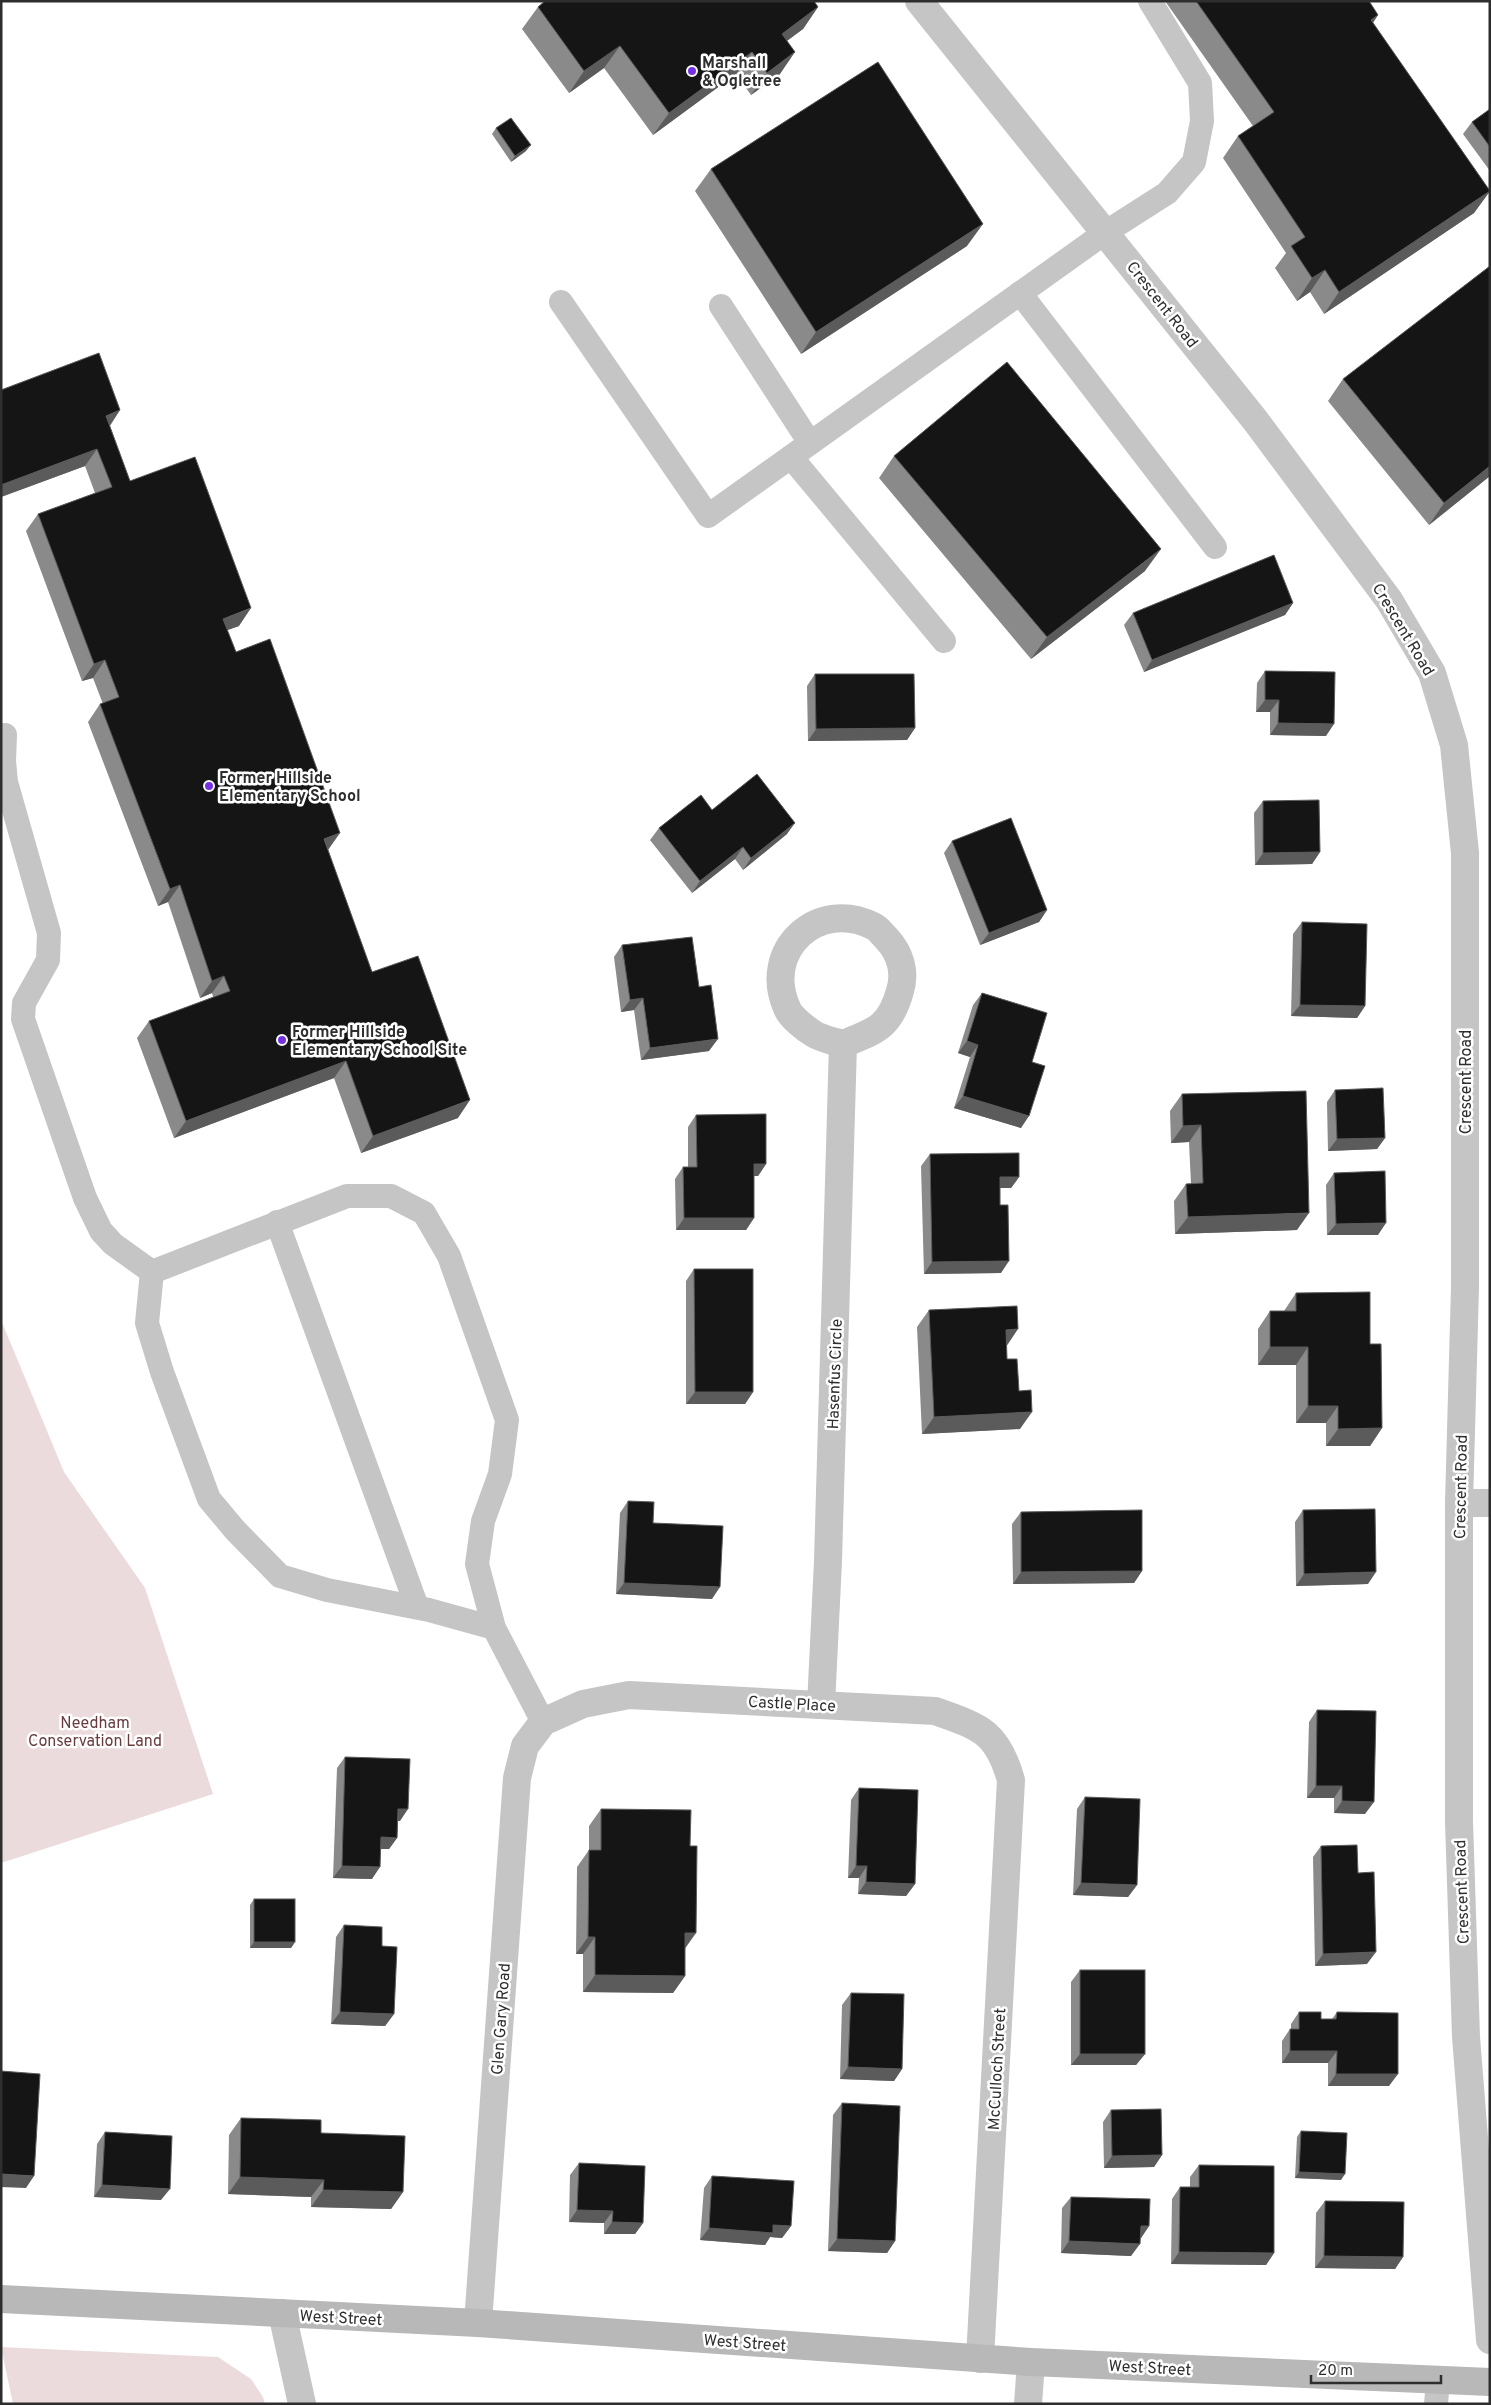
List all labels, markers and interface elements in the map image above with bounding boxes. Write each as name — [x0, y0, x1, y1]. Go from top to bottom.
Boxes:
place label: Marshall & Ogletree — [702, 54, 782, 92]
marker: Marshall & Ogletree — [686, 65, 698, 77]
street label: Crescent Road — [1121, 258, 1201, 353]
street label: Crescent Road — [1367, 580, 1438, 680]
place label: Former Hillside Elementary School — [219, 769, 361, 807]
marker: Former Hillside Elementary School — [203, 780, 215, 792]
place label: Former Hillside Elementary School Site — [292, 1023, 467, 1061]
street label: Crescent Road — [1457, 1030, 1477, 1134]
marker: Former Hillside Elementary School Site — [276, 1034, 288, 1046]
street label: Hasenfus Circle — [824, 1318, 848, 1430]
street label: Crescent Road — [1451, 1435, 1473, 1539]
street label: Castle Place — [747, 1693, 836, 1717]
park label: Needham Conservation Land — [28, 1714, 162, 1752]
street label: Crescent Road — [1451, 1839, 1475, 1944]
street label: Glen Gary Road — [488, 1963, 516, 2076]
street label: McCulloch Street — [985, 2007, 1011, 2131]
street label: West Street — [299, 2307, 383, 2331]
street label: West Street — [703, 2331, 787, 2357]
scale bar — [1311, 2352, 1441, 2384]
street label: West Street — [1108, 2357, 1192, 2381]
text: 20 m — [1318, 2362, 1353, 2381]

